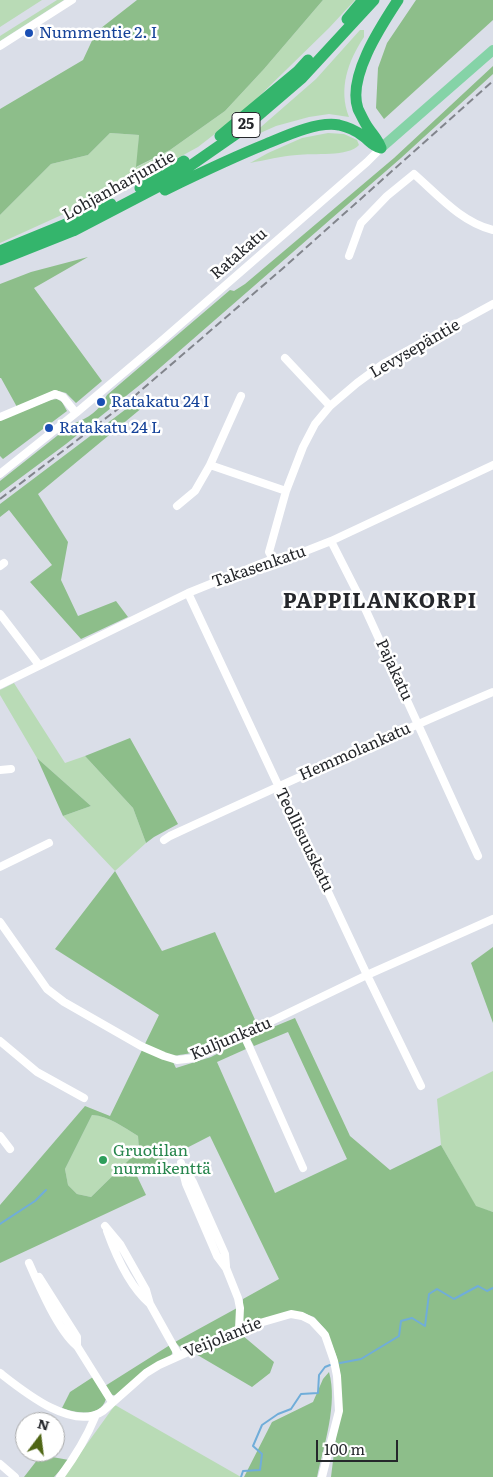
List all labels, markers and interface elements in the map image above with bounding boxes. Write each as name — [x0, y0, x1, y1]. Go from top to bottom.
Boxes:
place label: Nummentie 2. I — [39, 23, 157, 43]
marker: Nummentie 2. I — [23, 27, 35, 39]
road number: 25 — [232, 112, 260, 138]
street label: Lohjanharjuntie — [60, 147, 178, 225]
street label: Ratakatu — [207, 224, 271, 284]
street label: Levysepäntie — [367, 316, 463, 382]
place label: Ratakatu 24 I — [111, 392, 210, 412]
marker: Ratakatu 24 I — [95, 396, 107, 408]
place label: Ratakatu 24 L — [59, 418, 161, 438]
marker: Ratakatu 24 L — [43, 422, 55, 434]
street label: Takasenkatu — [210, 542, 308, 592]
district label: PAPPILANKORPI — [281, 589, 479, 615]
street label: Pajakatu — [371, 636, 417, 704]
street label: Hemmolankatu — [296, 719, 414, 785]
street label: Teollisuuskatu — [271, 785, 337, 895]
street label: Kuljunkatu — [188, 1013, 274, 1065]
place label: Gruotilan nurmikenttä — [113, 1141, 211, 1179]
marker: Gruotilan nurmikenttä — [97, 1154, 109, 1166]
street label: Veijolantie — [181, 1314, 265, 1362]
north arrow — [15, 1412, 65, 1462]
text: N — [35, 1412, 52, 1435]
scale bar — [318, 1430, 400, 1462]
text: 100 m — [324, 1437, 365, 1460]

